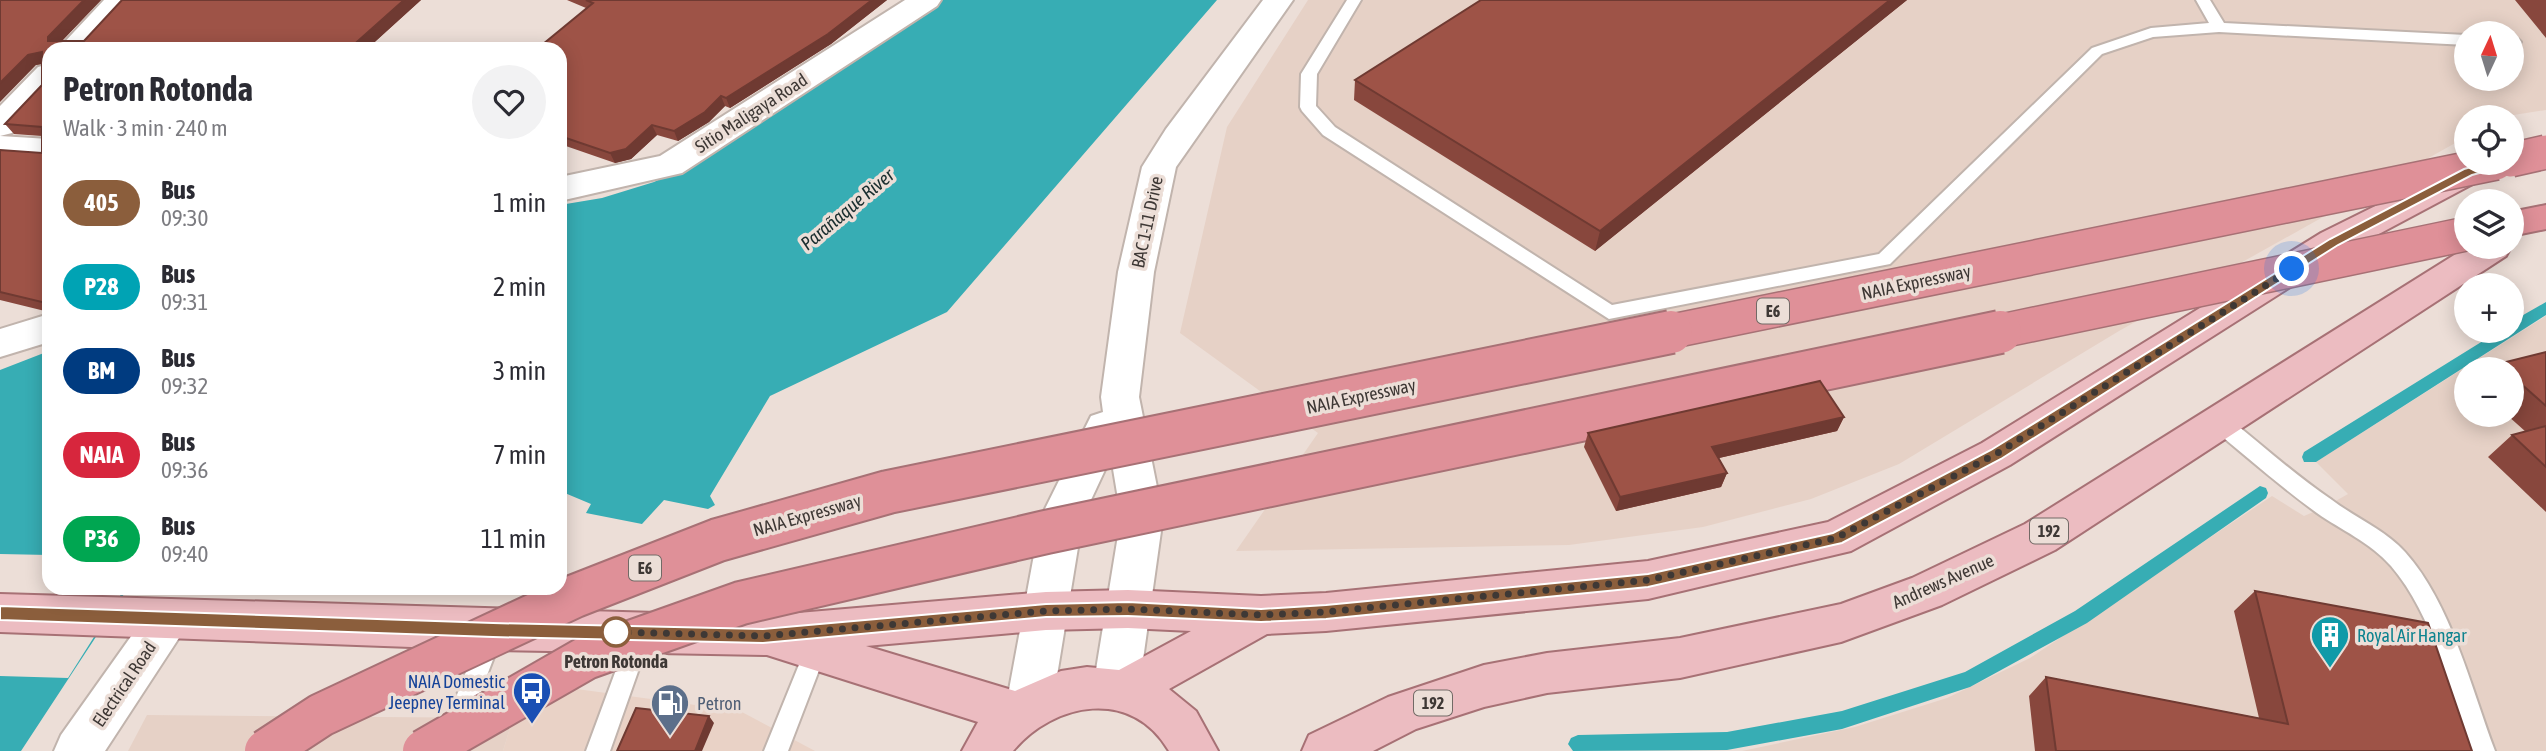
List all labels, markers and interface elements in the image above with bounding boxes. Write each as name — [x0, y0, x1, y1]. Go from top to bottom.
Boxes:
north arrow — [2454, 21, 2524, 91]
map controls — [2454, 21, 2524, 427]
button: heart — [472, 65, 546, 139]
street label: Sitio Maligaya Road — [691, 69, 811, 157]
text: Petron Rotonda — [63, 70, 253, 108]
button: locate — [2454, 105, 2524, 175]
text: Walk · 3 min · 240 m — [63, 115, 227, 141]
water label: Parañaque River — [796, 163, 899, 254]
street label: BAC 1-11 Drive — [1127, 174, 1167, 270]
text: Bus — [161, 175, 195, 205]
text: 1 min — [493, 188, 546, 218]
text: 405 — [85, 189, 118, 216]
button: layers — [2454, 189, 2524, 259]
text: 09:30 — [161, 205, 208, 231]
your location — [2274, 251, 2309, 286]
text: Bus — [161, 259, 195, 289]
street label: NAIA Expressway — [1859, 260, 1973, 304]
text: 2 min — [493, 272, 546, 302]
text: P28 — [84, 273, 119, 300]
button: + — [2454, 273, 2524, 343]
text: 09:31 — [161, 289, 208, 315]
road number: E6 — [1757, 298, 1789, 324]
text: Bus — [161, 343, 195, 373]
text: 3 min — [493, 356, 546, 386]
text: BM — [88, 357, 115, 384]
button: − — [2454, 357, 2524, 427]
text: 09:32 — [161, 373, 208, 399]
street label: NAIA Expressway — [1304, 374, 1418, 418]
text: Bus — [161, 427, 195, 457]
text: 7 min — [493, 440, 546, 470]
text: NAIA — [80, 441, 123, 468]
text: 09:36 — [161, 457, 208, 483]
street label: NAIA Expressway — [751, 490, 863, 540]
text: Bus — [161, 511, 195, 541]
road number: 192 — [2030, 518, 2068, 544]
text: 11 min — [481, 524, 546, 554]
text: P36 — [84, 525, 119, 552]
text: 09:40 — [161, 541, 208, 567]
street label: Andrews Avenue — [1889, 549, 1997, 613]
road number: E6 — [629, 555, 661, 580]
building icon: Royal Air Hangar — [2309, 614, 2351, 669]
marker: Petron Rotonda — [601, 617, 631, 647]
place label: Royal Air Hangar — [2357, 625, 2467, 646]
street label: Electrical Road — [88, 637, 160, 731]
place label: Petron Rotonda — [564, 651, 668, 672]
bus stop icon: NAIA Domestic Jeepney Terminal — [511, 670, 553, 725]
place label: NAIA Domestic Jeepney Terminal — [389, 671, 505, 713]
fuel station icon: Petron — [649, 682, 691, 737]
road number: 192 — [1414, 690, 1452, 716]
place label: Petron — [697, 693, 742, 714]

